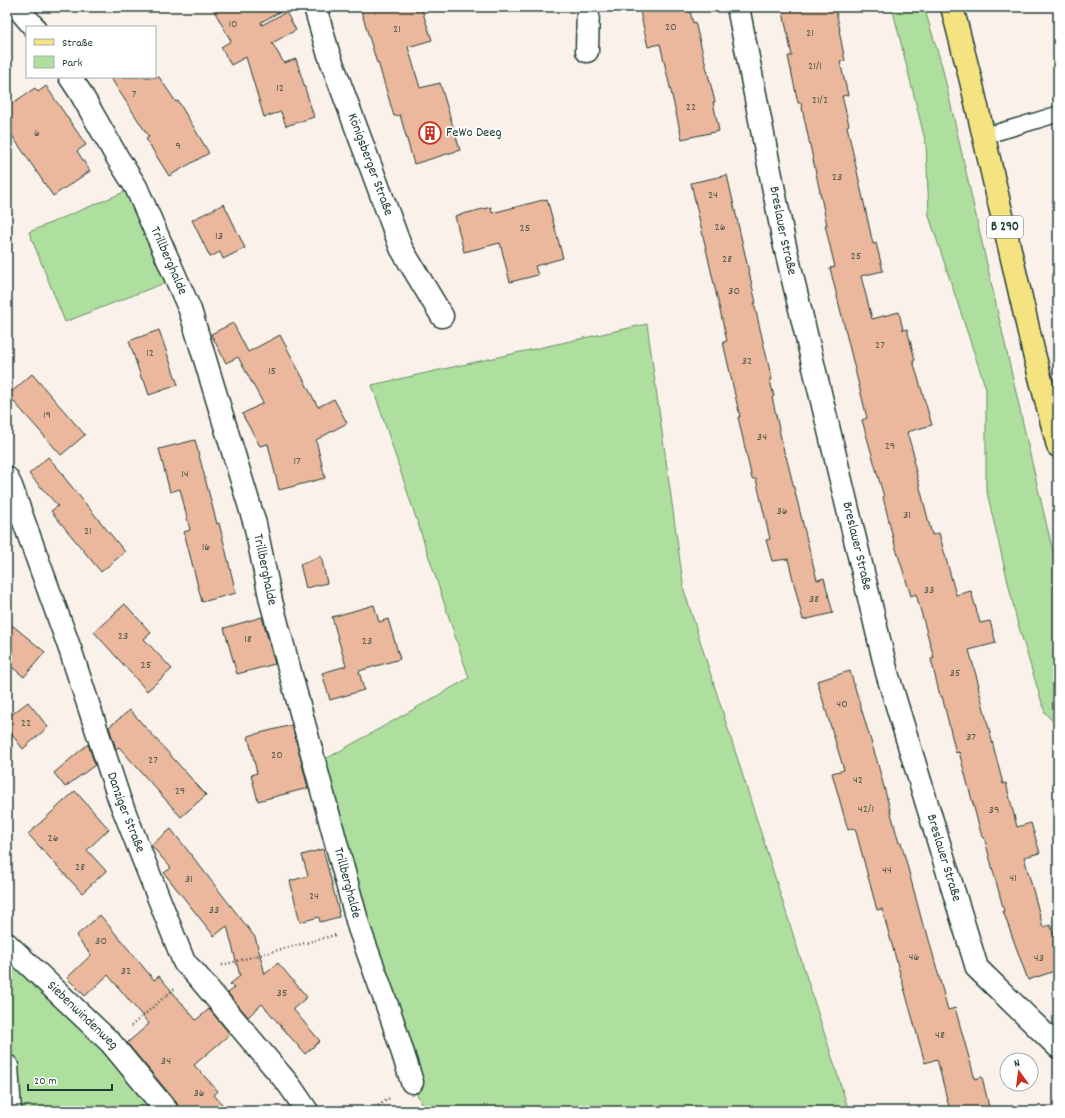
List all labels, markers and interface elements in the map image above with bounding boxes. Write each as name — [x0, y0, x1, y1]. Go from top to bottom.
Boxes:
house number: 10 — [228, 16, 238, 33]
house number: 20 — [665, 19, 677, 36]
house number: 21 — [393, 21, 401, 38]
house number: 21 — [806, 25, 814, 42]
legend — [26, 26, 156, 78]
text: Straße — [62, 35, 93, 52]
text: Park — [62, 55, 83, 72]
house number: 21/1 — [808, 58, 822, 75]
house number: 12 — [276, 80, 284, 97]
house number: 7 — [132, 86, 137, 103]
house number: 21/2 — [812, 92, 828, 109]
house number: 22 — [686, 99, 696, 116]
street label: Königsberger Straße — [342, 111, 398, 219]
building icon: FeWo Deeg — [417, 120, 443, 146]
place label: FeWo Deeg — [446, 123, 502, 143]
house number: 6 — [34, 125, 40, 142]
house number: 9 — [175, 138, 181, 155]
house number: 23 — [832, 169, 842, 186]
street label: Breslauer Straße — [763, 184, 802, 277]
house number: 24 — [708, 187, 718, 204]
road number: B 290 — [987, 216, 1023, 238]
house number: 26 — [714, 219, 726, 236]
house number: 25 — [520, 220, 530, 237]
street label: Trillberghalde — [145, 224, 192, 298]
house number: 13 — [215, 228, 223, 245]
house number: 25 — [851, 248, 861, 265]
house number: 28 — [722, 251, 732, 268]
house number: 30 — [728, 283, 740, 300]
house number: 27 — [875, 337, 885, 354]
house number: 12 — [146, 345, 154, 362]
house number: 32 — [742, 353, 752, 370]
house number: 15 — [268, 363, 276, 380]
house number: 19 — [43, 407, 51, 424]
house number: 34 — [757, 429, 767, 446]
house number: 29 — [885, 438, 895, 455]
house number: 17 — [293, 453, 301, 470]
house number: 14 — [181, 466, 189, 483]
street label: Breslauer Straße — [836, 500, 877, 592]
house number: 36 — [776, 503, 788, 520]
house number: 31 — [903, 507, 911, 524]
house number: 21 — [84, 523, 92, 540]
street label: Trillberghalde — [247, 532, 282, 608]
house number: 16 — [202, 539, 210, 556]
house number: 33 — [924, 582, 934, 599]
house number: 38 — [809, 591, 819, 608]
house number: 23 — [118, 628, 128, 645]
house number: 18 — [244, 631, 252, 648]
house number: 23 — [362, 633, 372, 650]
house number: 25 — [141, 657, 151, 674]
house number: 35 — [950, 665, 960, 682]
house number: 40 — [836, 696, 848, 713]
house number: 22 — [21, 715, 31, 732]
house number: 37 — [966, 729, 976, 746]
house number: 20 — [271, 747, 283, 764]
house number: 27 — [148, 752, 158, 769]
street label: Danziger Straße — [101, 770, 150, 856]
house number: 42 — [853, 772, 863, 789]
house number: 29 — [175, 783, 185, 800]
house number: 42/1 — [858, 801, 874, 818]
house number: 39 — [989, 802, 999, 819]
street label: Breslauer Straße — [921, 812, 966, 904]
house number: 26 — [47, 830, 59, 847]
street label: Trillberghalde — [328, 845, 366, 921]
house number: 28 — [75, 859, 85, 876]
house number: 44 — [882, 862, 892, 879]
house number: 41 — [1009, 870, 1017, 887]
house number: 31 — [185, 871, 193, 888]
house number: 24 — [309, 888, 319, 905]
house number: 33 — [209, 902, 219, 919]
house number: 30 — [95, 933, 107, 950]
house number: 46 — [909, 949, 920, 966]
house number: 43 — [1034, 950, 1044, 967]
house number: 32 — [121, 963, 131, 980]
street label: Siebenwindenweg — [42, 977, 123, 1054]
house number: 35 — [277, 985, 287, 1002]
house number: 48 — [935, 1027, 945, 1044]
north arrow — [999, 1052, 1039, 1092]
house number: 34 — [161, 1053, 171, 1070]
text: N — [1012, 1056, 1022, 1073]
scale bar — [28, 1066, 112, 1092]
text: 20 m — [34, 1073, 57, 1090]
house number: 36 — [193, 1085, 205, 1102]

